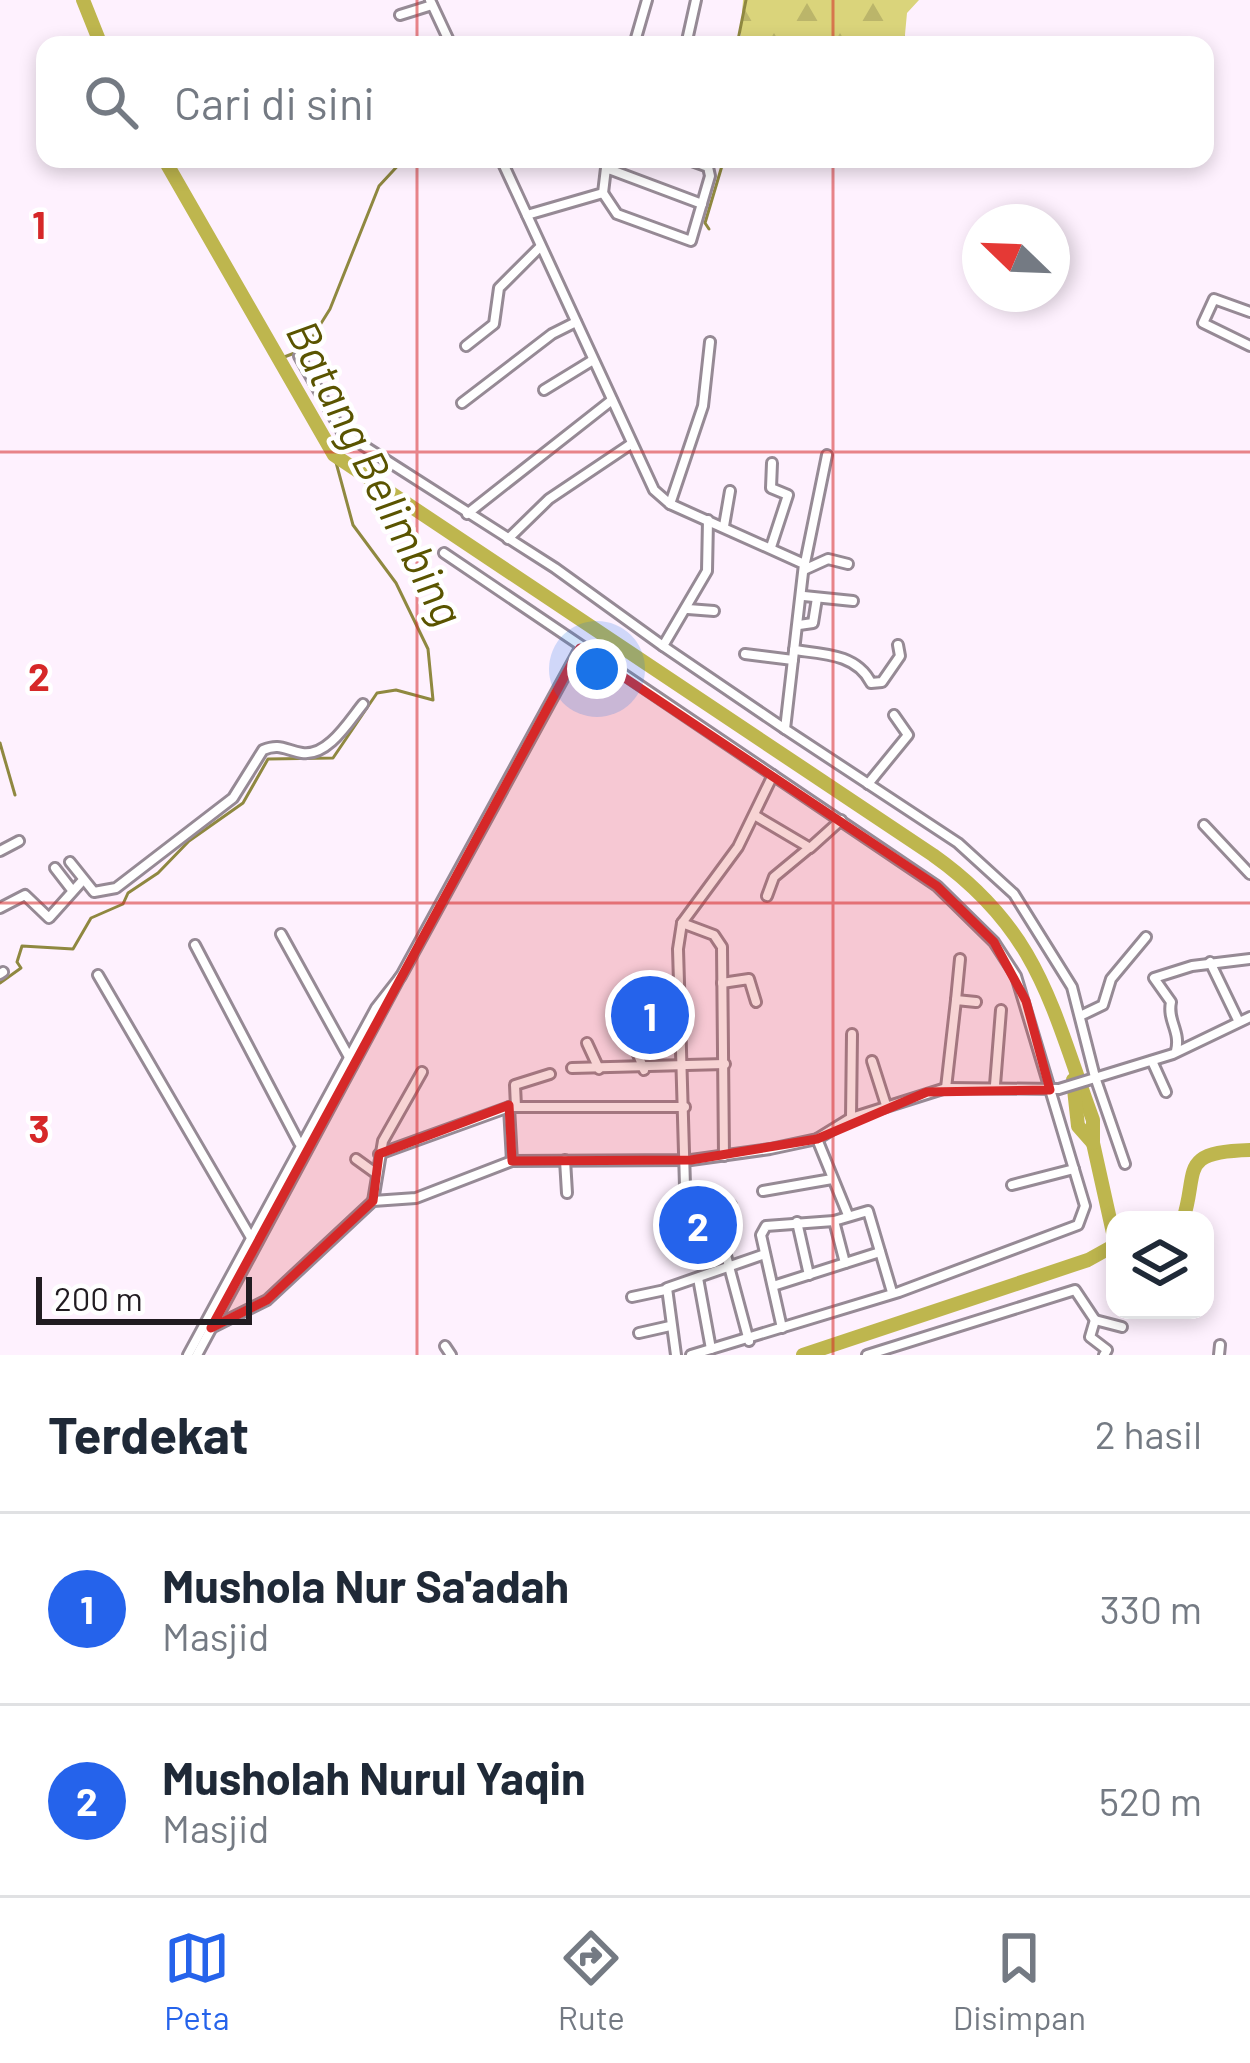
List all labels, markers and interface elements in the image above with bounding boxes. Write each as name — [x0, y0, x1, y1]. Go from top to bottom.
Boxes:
search box — [36, 36, 1214, 168]
icon: search — [78, 69, 144, 135]
text: Cari di sini — [174, 75, 375, 129]
text: 1 — [32, 200, 46, 247]
north arrow — [962, 204, 1070, 312]
water label: Batang Belimbing — [277, 311, 477, 634]
your location — [567, 639, 627, 699]
text: 2 — [28, 652, 50, 699]
pin: 1 — [611, 970, 689, 1060]
text: 3 — [28, 1104, 50, 1151]
pin: 2 — [659, 1180, 737, 1270]
map controls — [1106, 1211, 1214, 1319]
button: layers — [1106, 1211, 1214, 1319]
scale bar — [36, 1271, 252, 1324]
text: 200 m — [54, 1278, 143, 1318]
text: Terdekat — [48, 1403, 249, 1464]
text: 2 hasil — [1095, 1410, 1202, 1457]
text: Mushola Nur Sa'adah — [162, 1558, 569, 1612]
text: 1 — [80, 1585, 94, 1632]
text: 330 m — [1100, 1585, 1202, 1632]
text: Masjid — [162, 1612, 269, 1659]
text: Musholah Nurul Yaqin — [162, 1750, 586, 1804]
text: 2 — [76, 1777, 98, 1824]
text: 520 m — [1099, 1777, 1202, 1824]
text: Masjid — [162, 1804, 269, 1851]
tab: Peta — [164, 1925, 230, 2037]
tab: Rute — [558, 1925, 625, 2037]
tab: Disimpan — [953, 1925, 1086, 2037]

